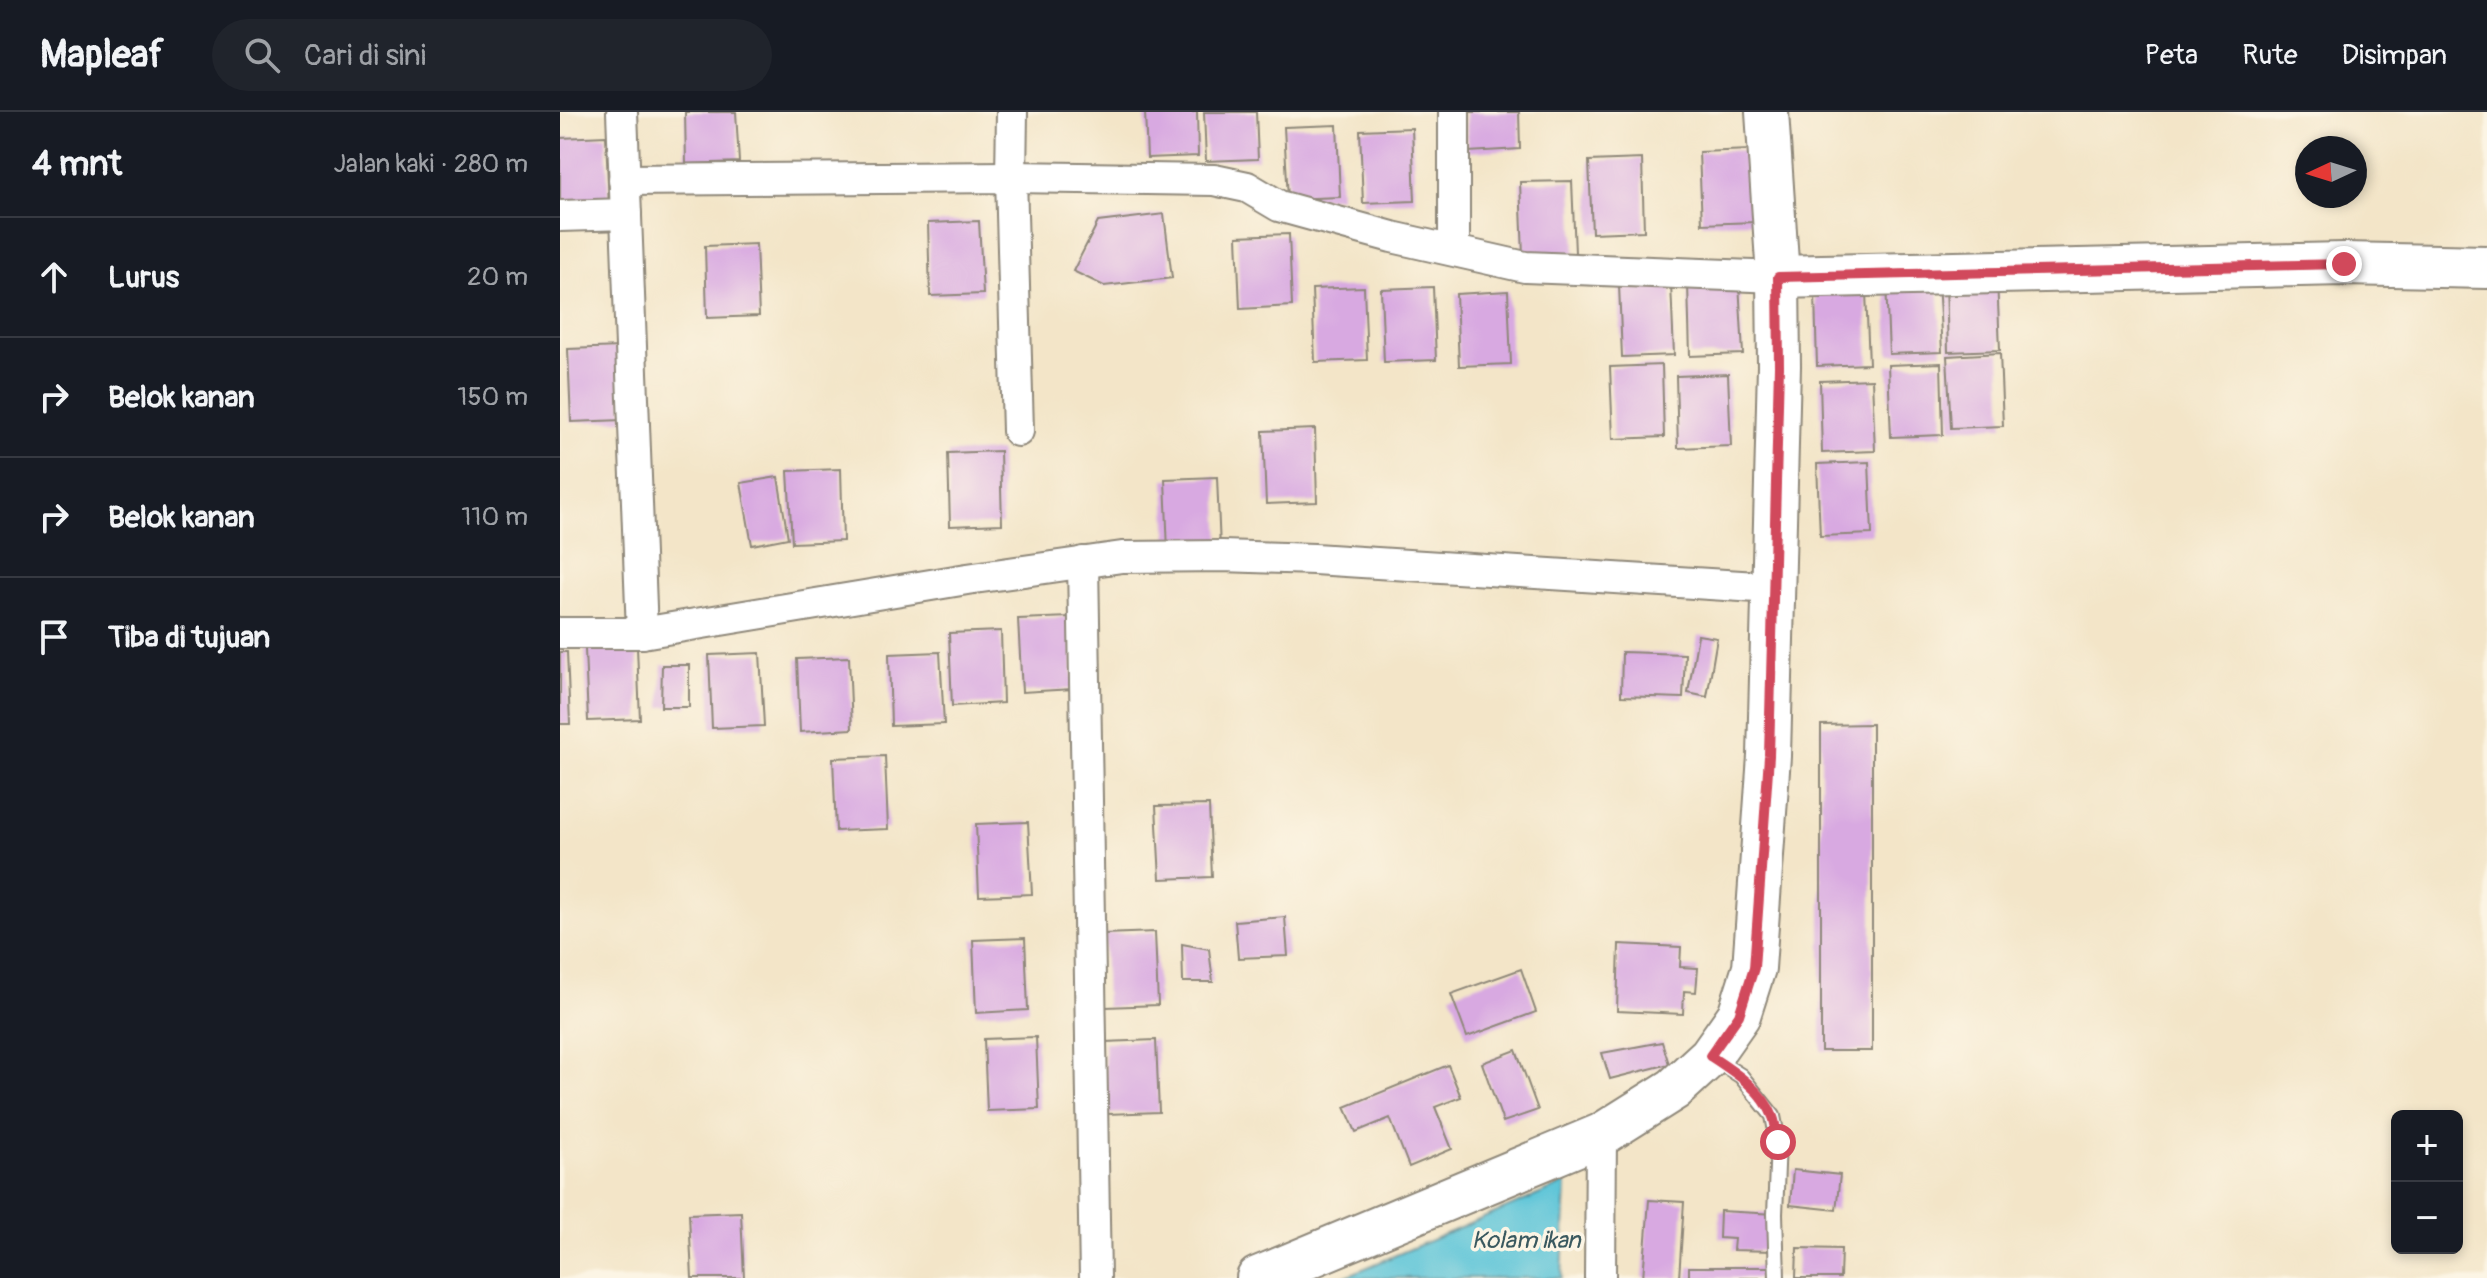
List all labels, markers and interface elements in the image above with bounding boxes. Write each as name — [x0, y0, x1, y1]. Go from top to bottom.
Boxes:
search box — [212, 19, 772, 91]
text: Mapleaf — [40, 31, 164, 79]
icon: search — [240, 33, 284, 77]
text: Cari di sini — [304, 37, 426, 74]
text: Peta — [2145, 38, 2198, 73]
text: Rute — [2242, 38, 2298, 73]
text: Disimpan — [2342, 38, 2447, 73]
north arrow — [2295, 136, 2367, 208]
text: 4 mnt — [32, 143, 122, 186]
text: Jalan kaki · 280 m — [333, 148, 528, 180]
route end — [2326, 246, 2362, 282]
icon: ahead — [32, 255, 76, 299]
text: Lurus — [108, 259, 179, 296]
text: 20 m — [467, 261, 528, 293]
icon: right — [32, 375, 76, 419]
text: Belok kanan — [108, 379, 255, 416]
text: 150 m — [457, 381, 528, 413]
icon: right — [32, 495, 76, 539]
text: Belok kanan — [108, 499, 255, 536]
text: 110 m — [461, 501, 528, 533]
icon: arrive — [32, 615, 76, 659]
text: Tiba di tujuan — [108, 619, 270, 656]
map controls — [2391, 1110, 2463, 1254]
button: + — [2391, 1110, 2463, 1182]
route start — [1760, 1124, 1796, 1160]
button: − — [2391, 1182, 2463, 1254]
water label: Kolam ikan — [1471, 1226, 1582, 1255]

